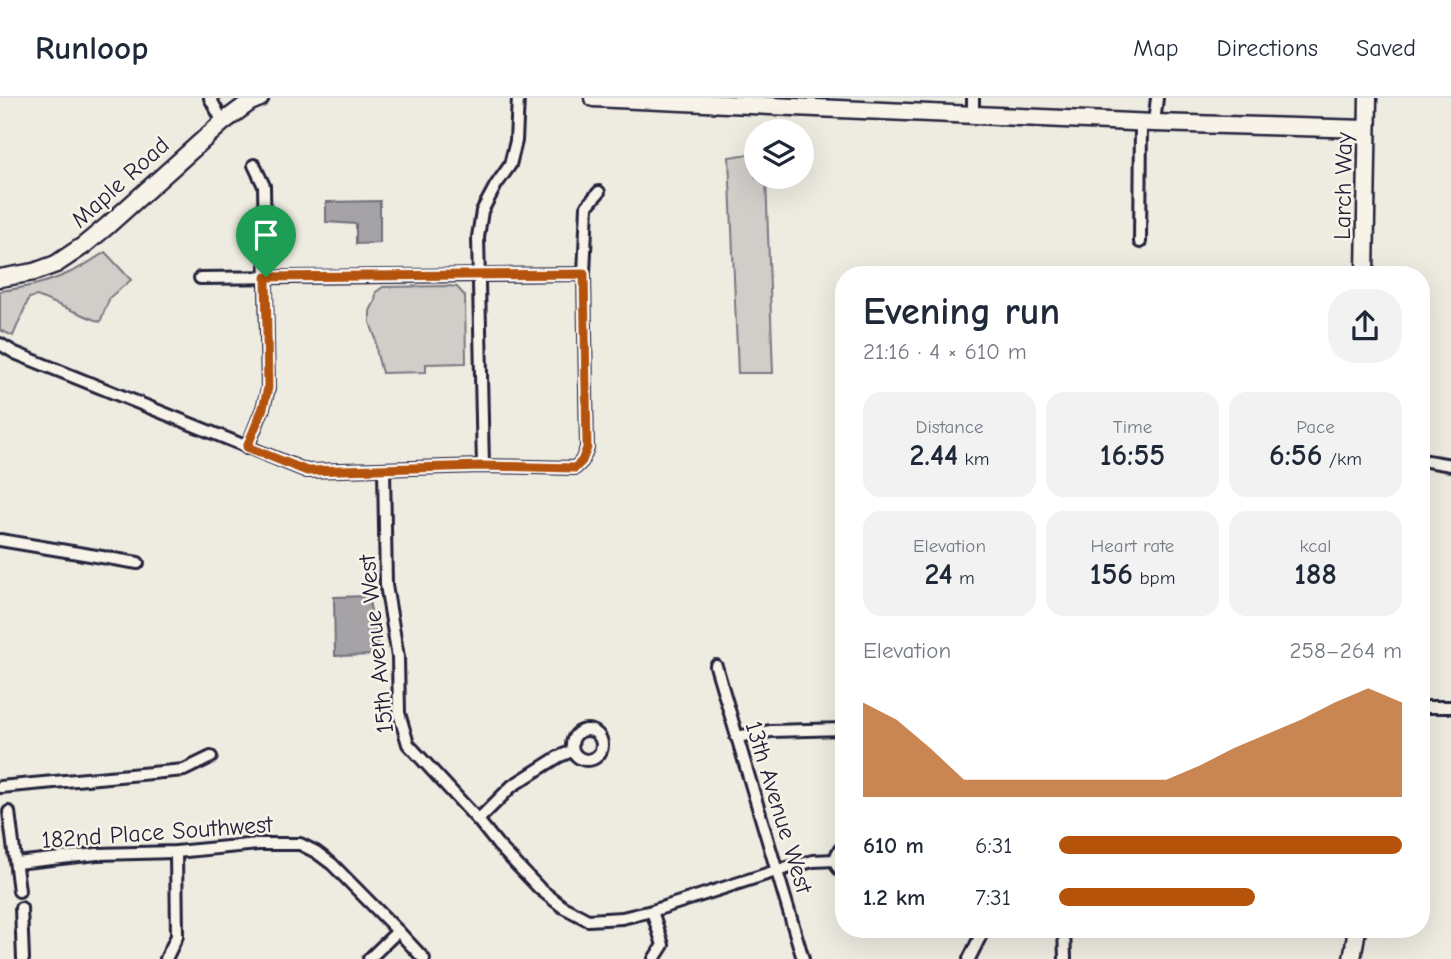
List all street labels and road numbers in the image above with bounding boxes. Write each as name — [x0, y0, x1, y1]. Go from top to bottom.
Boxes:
street label: Maple Road — [65, 131, 175, 233]
street label: Larch Way — [1328, 132, 1358, 240]
street label: 15th Avenue West — [353, 552, 399, 735]
street label: 13th Avenue West — [740, 718, 819, 898]
street label: 182nd Place Southwest — [40, 810, 275, 854]

